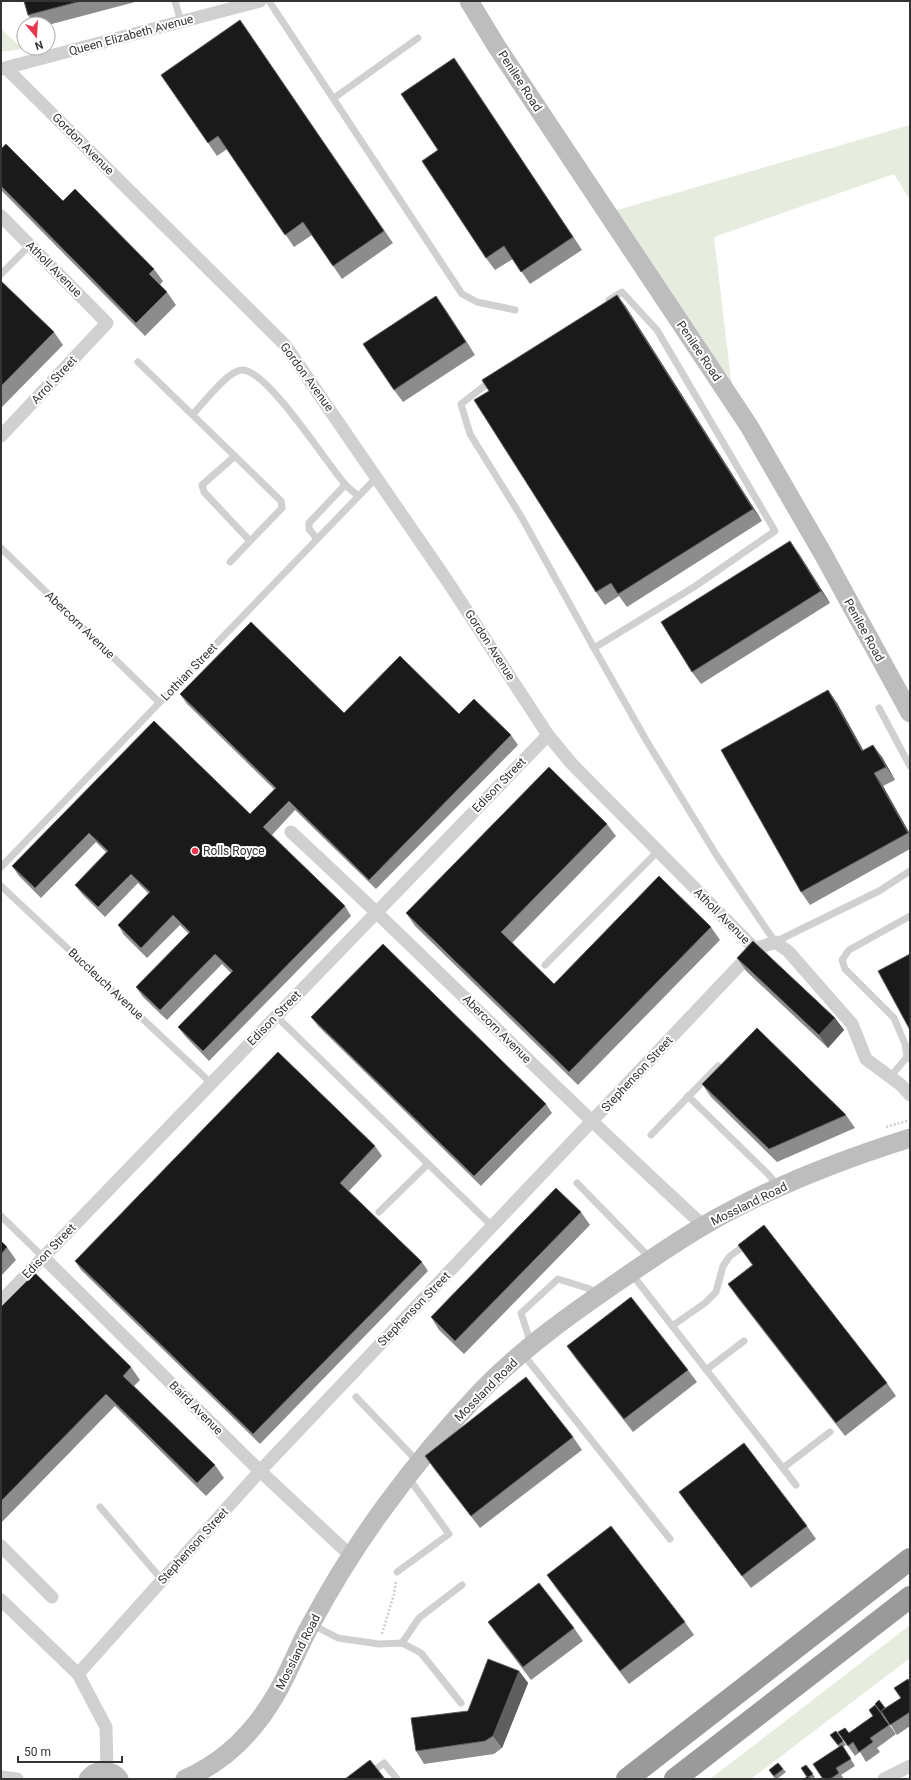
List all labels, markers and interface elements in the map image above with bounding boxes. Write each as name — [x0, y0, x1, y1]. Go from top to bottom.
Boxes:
street label: Queen Elizabeth Avenue — [67, 12, 195, 58]
north arrow — [16, 16, 56, 56]
text: N — [33, 38, 45, 52]
street label: Penilee Road — [495, 48, 545, 114]
street label: Gordon Avenue — [49, 110, 117, 178]
street label: Atholl Avenue — [23, 238, 85, 300]
street label: Penilee Road — [674, 318, 724, 384]
street label: Gordon Avenue — [277, 340, 337, 414]
street label: Arrol Street — [28, 353, 80, 407]
street label: Abercorn Avenue — [42, 588, 118, 662]
street label: Penilee Road — [841, 596, 887, 664]
street label: Gordon Avenue — [462, 607, 518, 683]
street label: Lothian Street — [158, 640, 220, 704]
street label: Edison Street — [469, 755, 529, 815]
place label: Rolls Royce — [203, 844, 265, 858]
marker: Rolls Royce — [190, 846, 200, 856]
street label: Atholl Avenue — [691, 885, 753, 947]
street label: Buccleuch Avenue — [66, 946, 146, 1022]
street label: Edison Street — [244, 988, 304, 1048]
street label: Abercorn Avenue — [460, 992, 534, 1066]
street label: Stephenson Street — [598, 1033, 676, 1115]
street label: Mossland Road — [709, 1180, 789, 1228]
street label: Edison Street — [19, 1221, 79, 1281]
street label: Stephenson Street — [375, 1269, 453, 1349]
street label: Mossland Road — [452, 1356, 520, 1424]
street label: Baird Avenue — [166, 1378, 226, 1438]
street label: Stephenson Street — [155, 1505, 231, 1587]
street label: Mossland Road — [273, 1612, 323, 1692]
scale bar — [18, 1738, 122, 1764]
text: 50 m — [24, 1745, 51, 1759]

